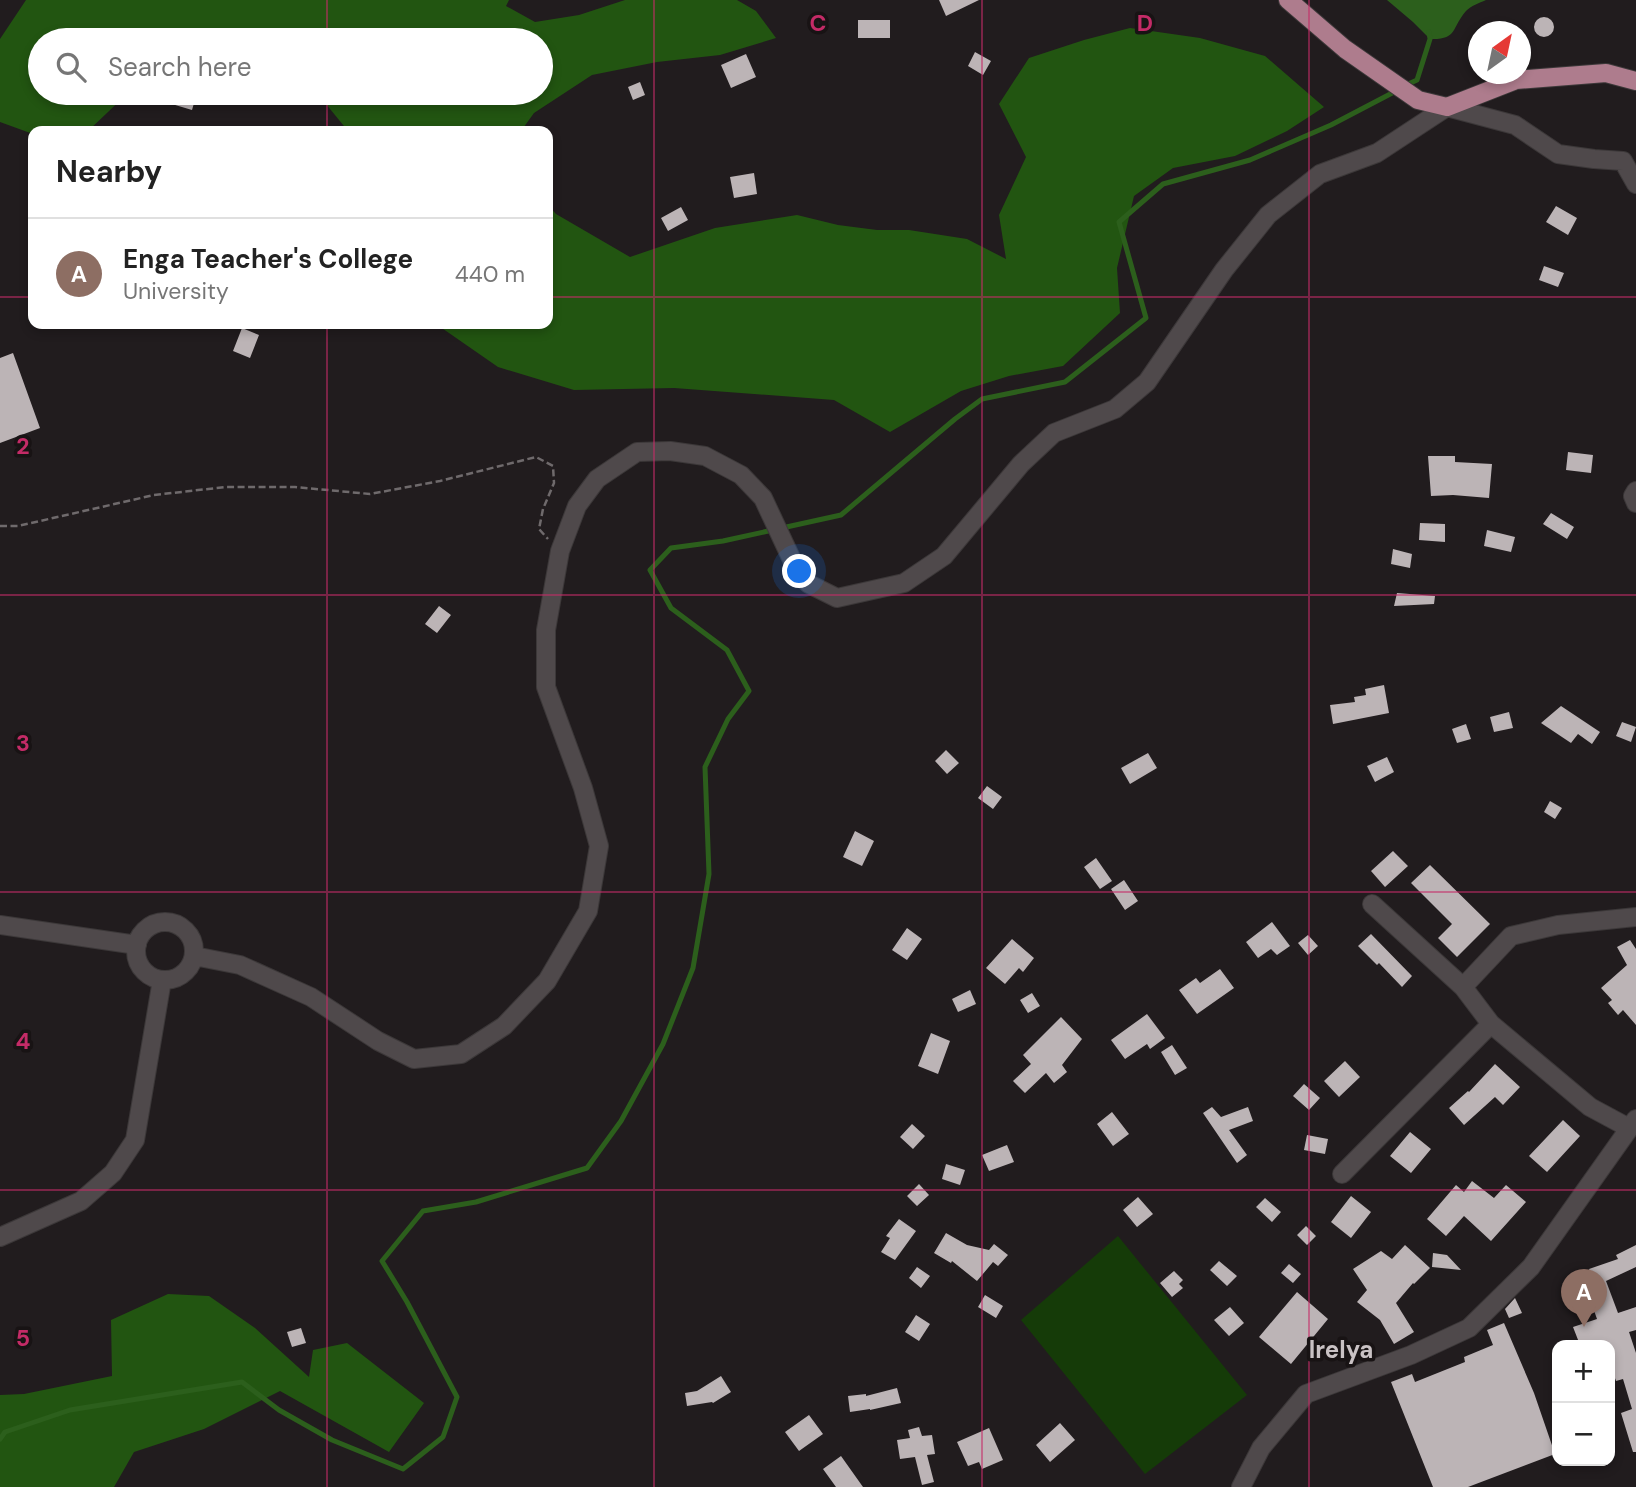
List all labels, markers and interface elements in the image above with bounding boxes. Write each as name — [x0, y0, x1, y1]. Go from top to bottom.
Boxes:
text: C — [810, 8, 826, 38]
text: D — [1137, 8, 1153, 38]
north arrow — [1468, 21, 1531, 84]
search box — [28, 28, 553, 105]
icon: search — [52, 48, 90, 86]
text: Search here — [108, 50, 251, 84]
text: Nearby — [56, 152, 162, 191]
text: Enga Teacher's College — [123, 242, 413, 276]
text: A — [71, 259, 87, 289]
text: 440 m — [455, 259, 525, 289]
text: University — [123, 276, 229, 306]
text: 2 — [16, 431, 30, 461]
your location — [782, 554, 816, 588]
text: 3 — [16, 728, 30, 758]
text: 4 — [16, 1026, 31, 1056]
pin: A — [1561, 1269, 1607, 1327]
text: 5 — [16, 1323, 30, 1353]
district label: Irelya — [1309, 1334, 1373, 1365]
map controls — [1552, 1340, 1615, 1466]
button: + — [1552, 1340, 1615, 1403]
button: − — [1552, 1403, 1615, 1466]

